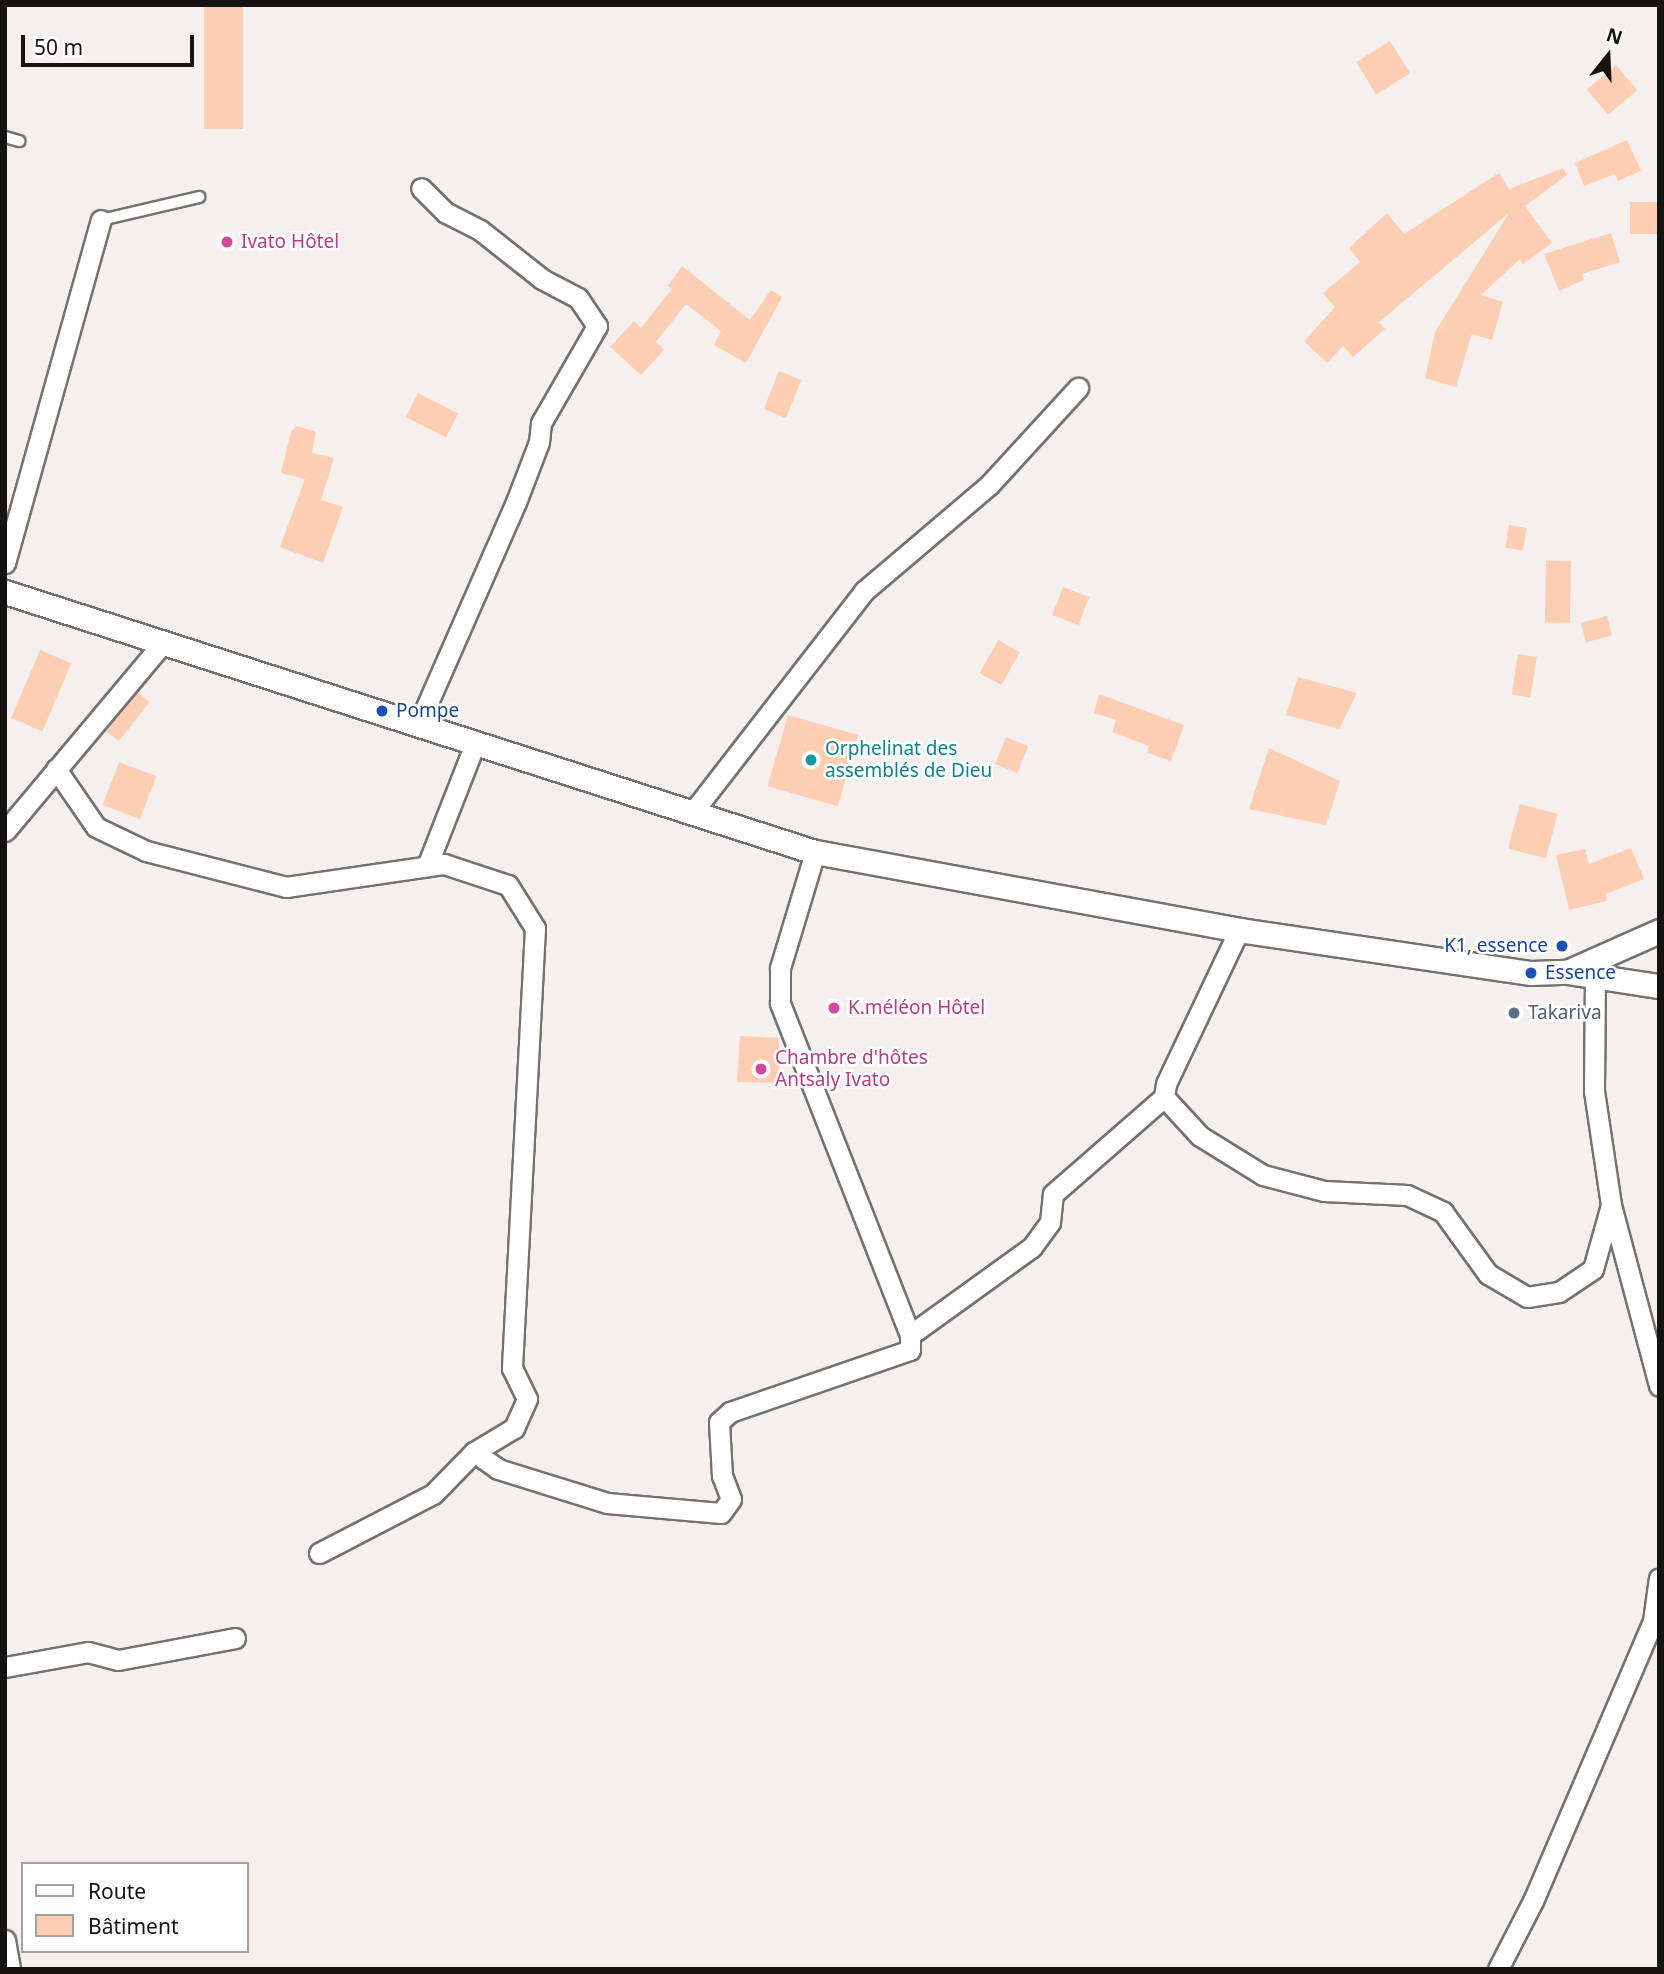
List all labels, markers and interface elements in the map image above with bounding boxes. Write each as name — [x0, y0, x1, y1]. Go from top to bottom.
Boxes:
scale bar — [24, 21, 198, 65]
north arrow — [1573, 21, 1643, 91]
text: N — [1603, 21, 1626, 51]
text: 50 m — [34, 33, 83, 61]
place label: Ivato Hôtel — [241, 231, 339, 253]
marker: Ivato Hôtel — [219, 234, 235, 250]
place label: Pompe — [396, 700, 459, 722]
marker: Pompe — [374, 703, 390, 719]
place label: Orphelinat des assemblés de Dieu — [825, 738, 992, 782]
marker: Orphelinat des assemblés de Dieu — [803, 752, 819, 768]
place label: K1, essence — [1444, 935, 1548, 957]
marker: K1, essence — [1554, 938, 1570, 954]
place label: Essence — [1545, 962, 1616, 984]
marker: Essence — [1523, 965, 1539, 981]
place label: K.méléon Hôtel — [848, 997, 985, 1019]
marker: K.méléon Hôtel — [826, 1000, 842, 1016]
place label: Takariva — [1528, 1002, 1602, 1024]
marker: Takariva — [1506, 1005, 1522, 1021]
place label: Chambre d'hôtes Antsaly Ivato — [775, 1047, 928, 1091]
marker: Chambre d'hôtes Antsaly Ivato — [753, 1061, 769, 1077]
legend — [21, 1862, 248, 1953]
text: Route — [88, 1877, 146, 1905]
text: Bâtiment — [88, 1912, 178, 1940]

